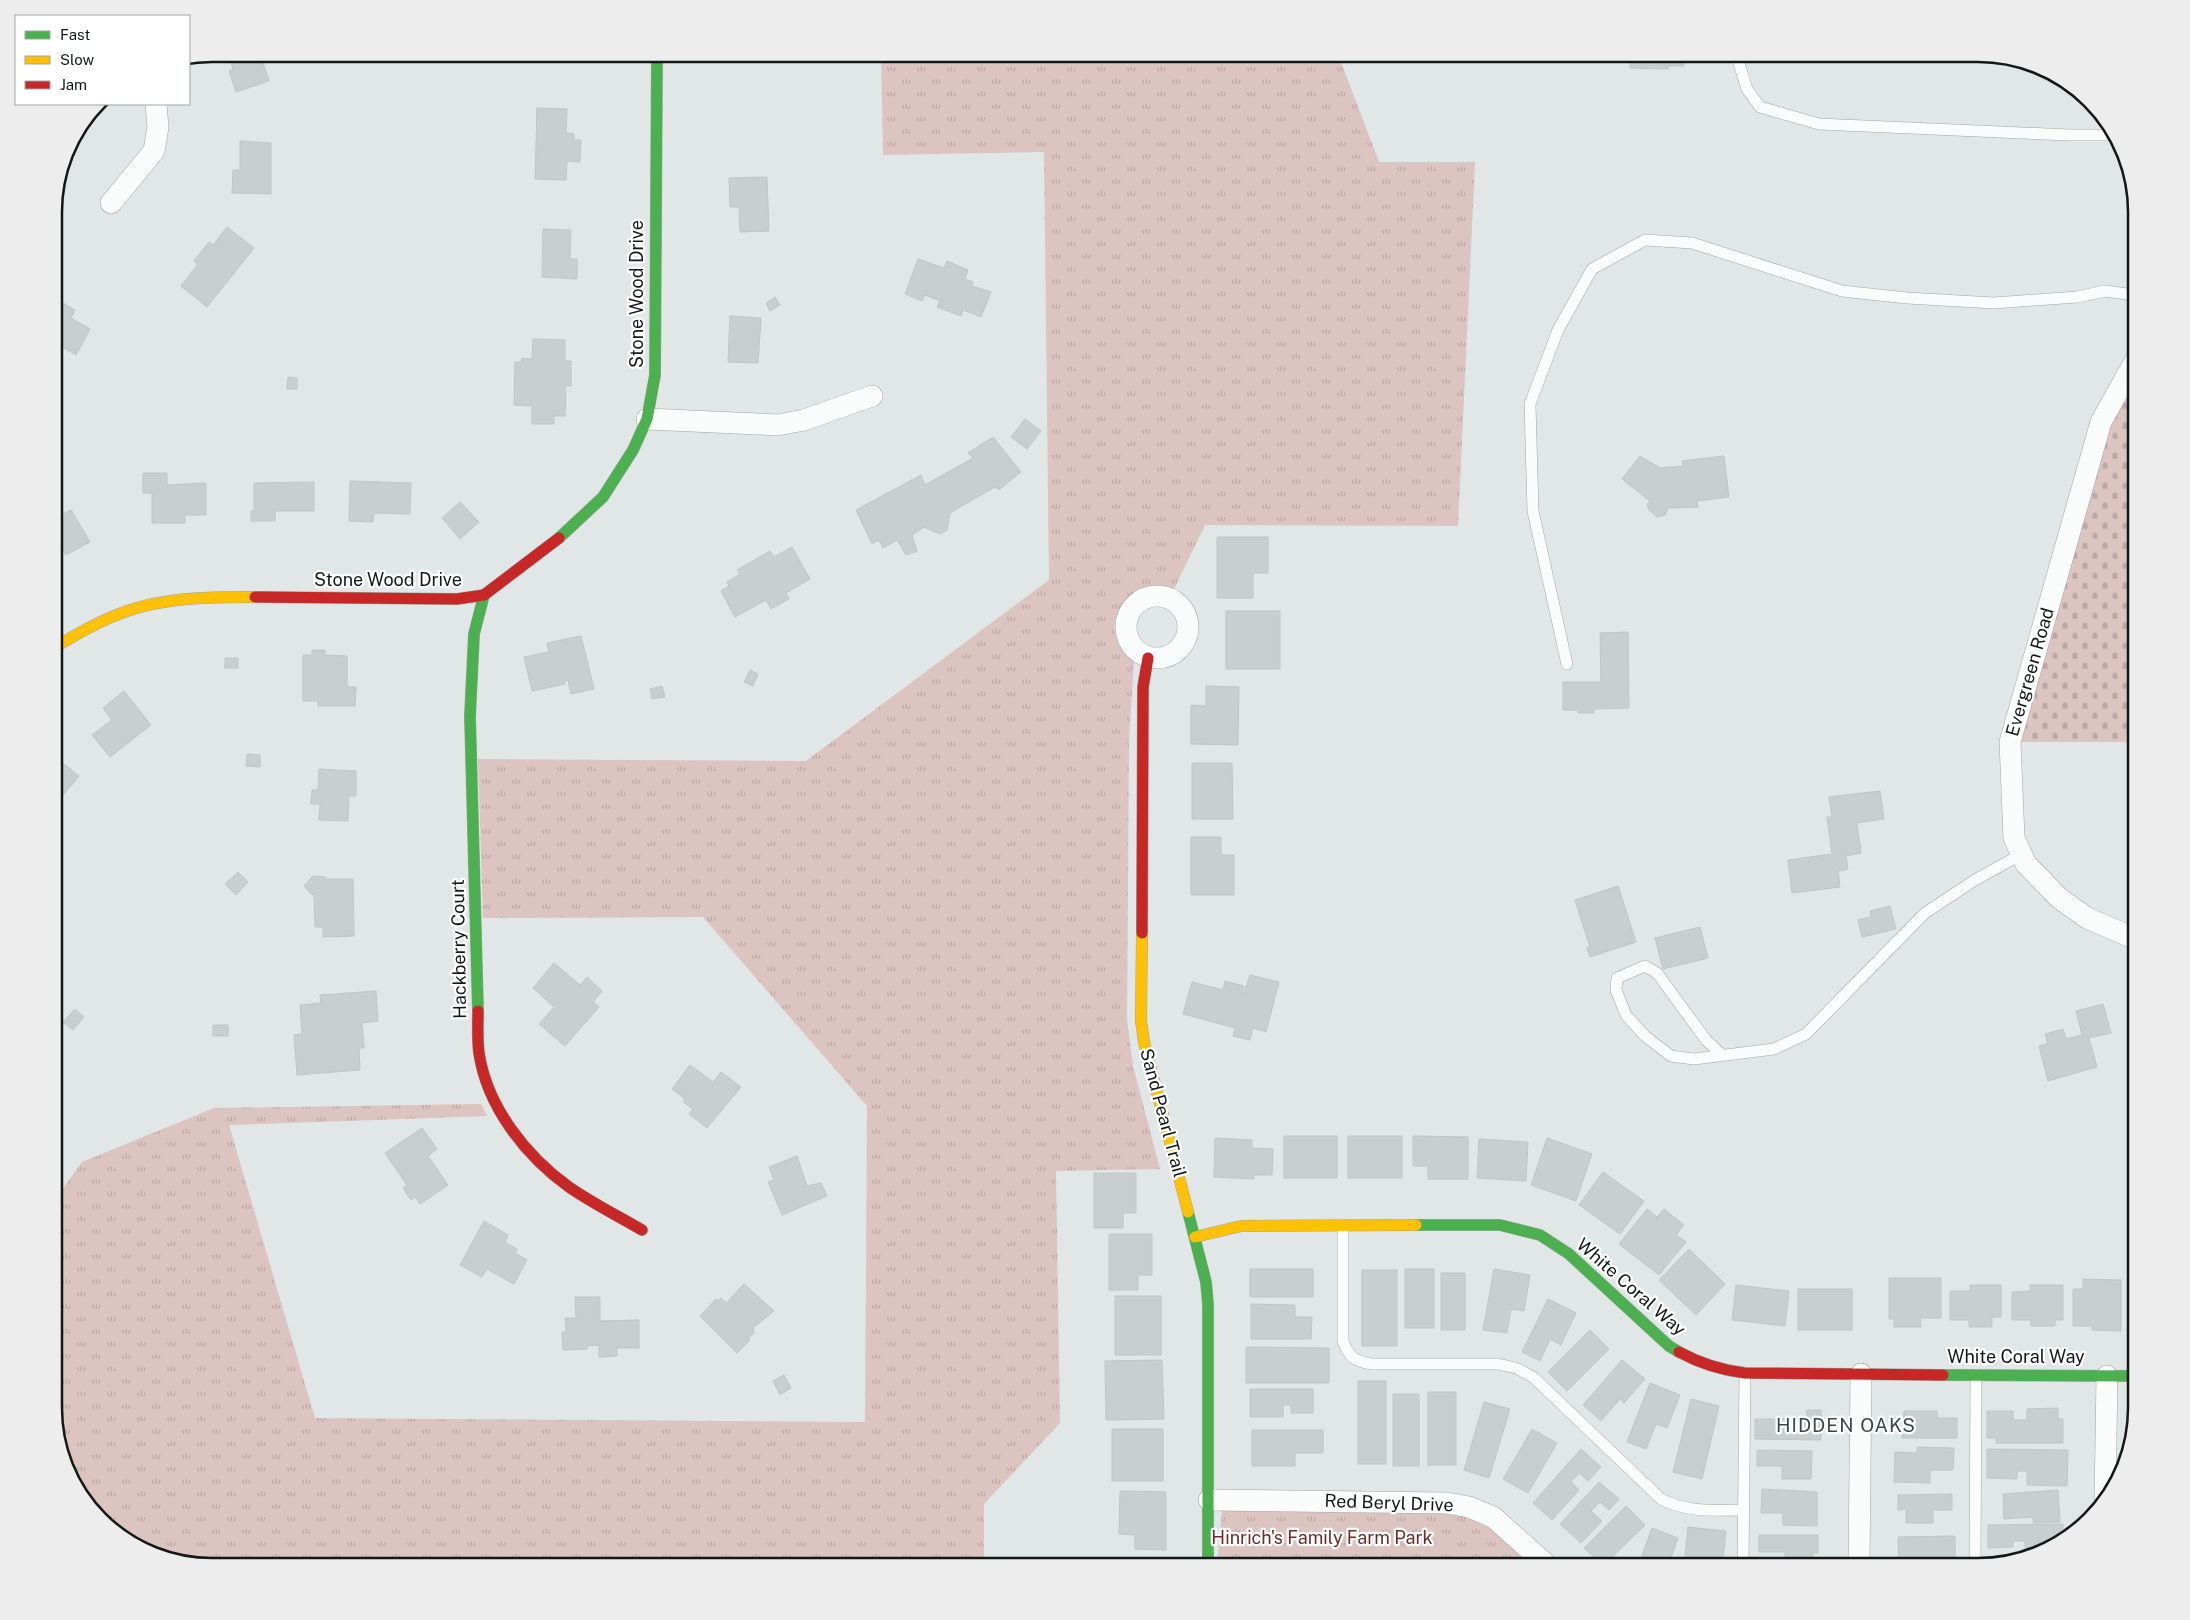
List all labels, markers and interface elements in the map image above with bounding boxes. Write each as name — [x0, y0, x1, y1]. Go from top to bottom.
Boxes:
legend — [15, 15, 190, 105]
text: Fast — [60, 26, 90, 43]
text: Slow — [60, 51, 95, 68]
text: Jam — [60, 76, 87, 93]
street label: Stone Wood Drive — [626, 220, 647, 368]
street label: Stone Wood Drive — [314, 569, 462, 590]
street label: Evergreen Road — [2001, 605, 2058, 739]
street label: Hackberry Court — [447, 879, 470, 1019]
street label: Sand Pearl Trail — [1136, 1046, 1191, 1180]
street label: White Coral Way — [1573, 1234, 1690, 1340]
street label: White Coral Way — [1947, 1346, 2085, 1367]
district label: HIDDEN OAKS — [1776, 1414, 1916, 1436]
street label: Red Beryl Drive — [1324, 1490, 1454, 1515]
park label: Hinrich's Family Farm Park — [1211, 1527, 1433, 1548]

